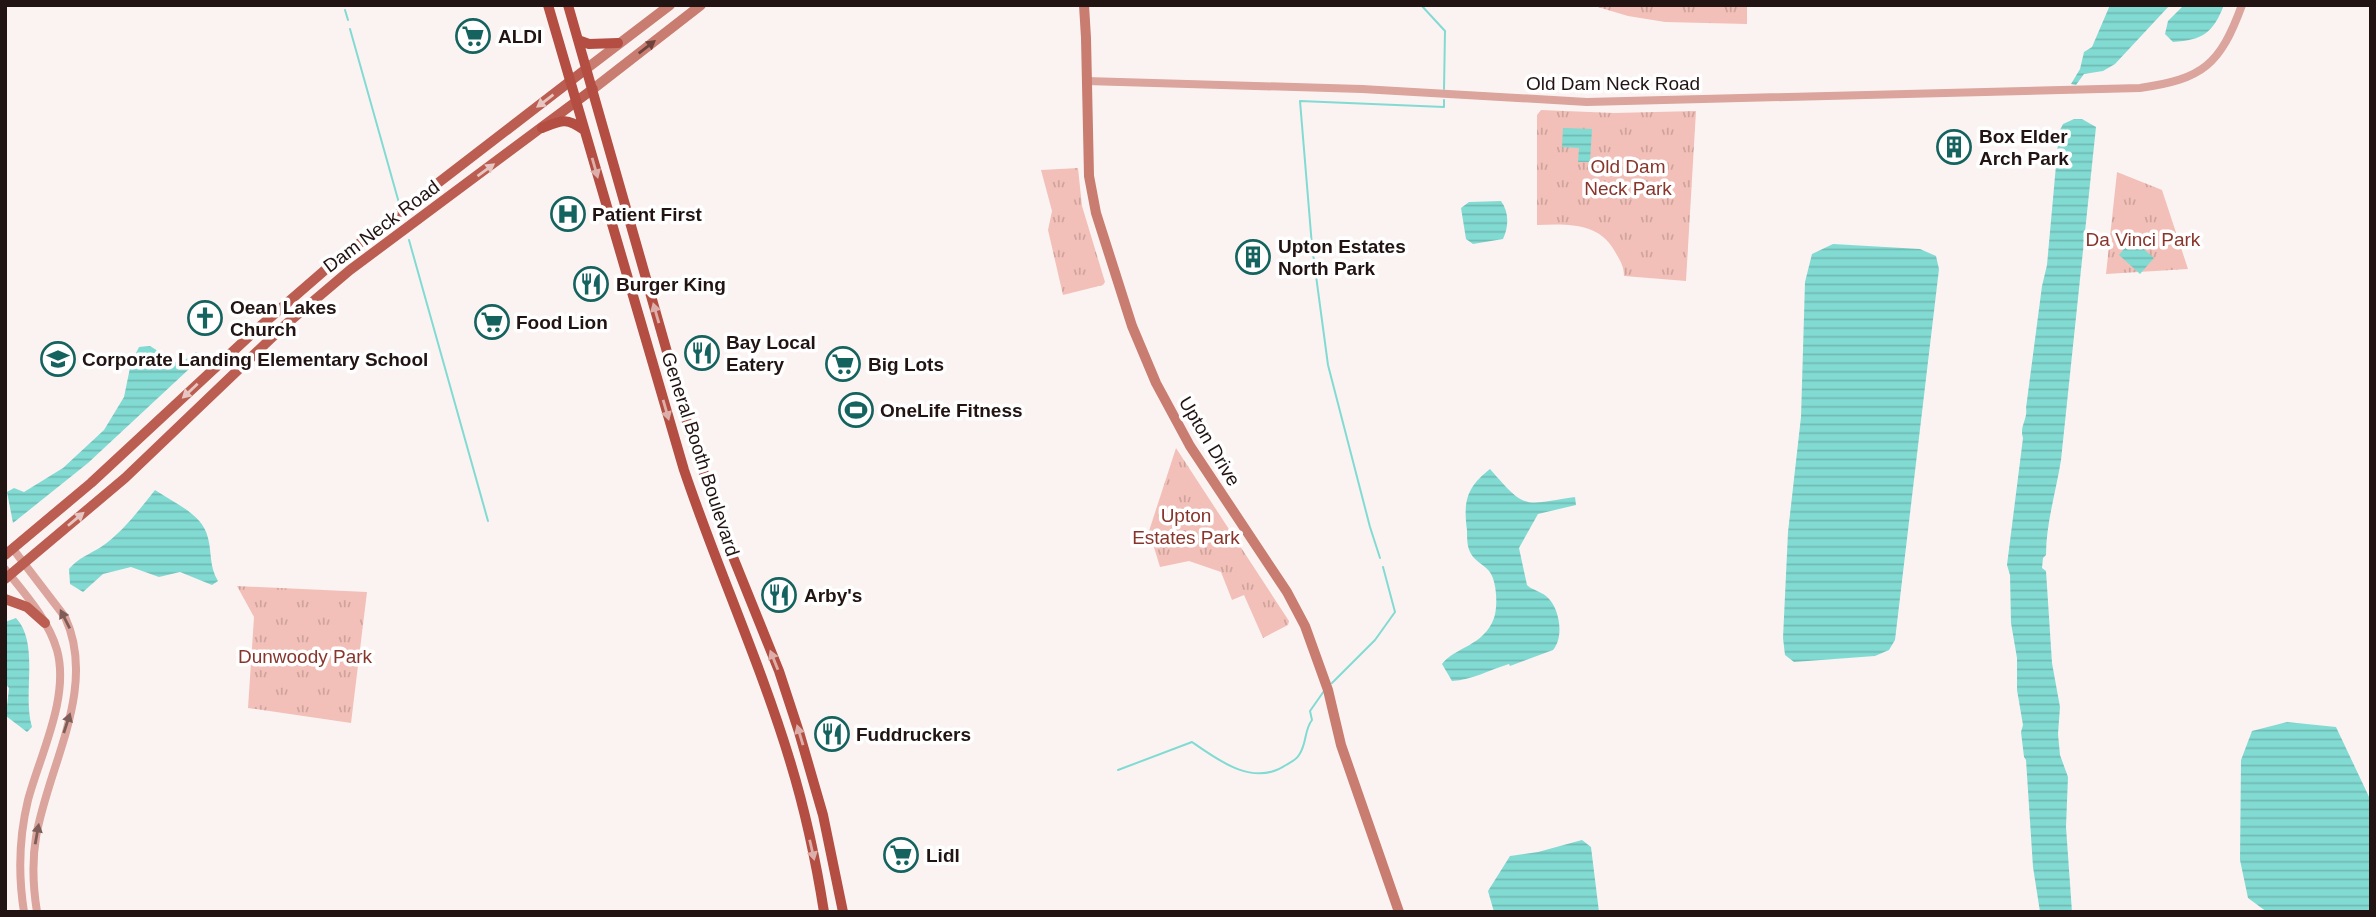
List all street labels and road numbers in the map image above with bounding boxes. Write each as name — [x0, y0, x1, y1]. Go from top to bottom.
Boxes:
street label: Old Dam Neck Road — [1526, 73, 1700, 94]
street label: Dam Neck Road — [319, 176, 443, 277]
street label: General Booth Boulevard — [658, 349, 743, 559]
street label: Upton Drive — [1175, 393, 1244, 490]

